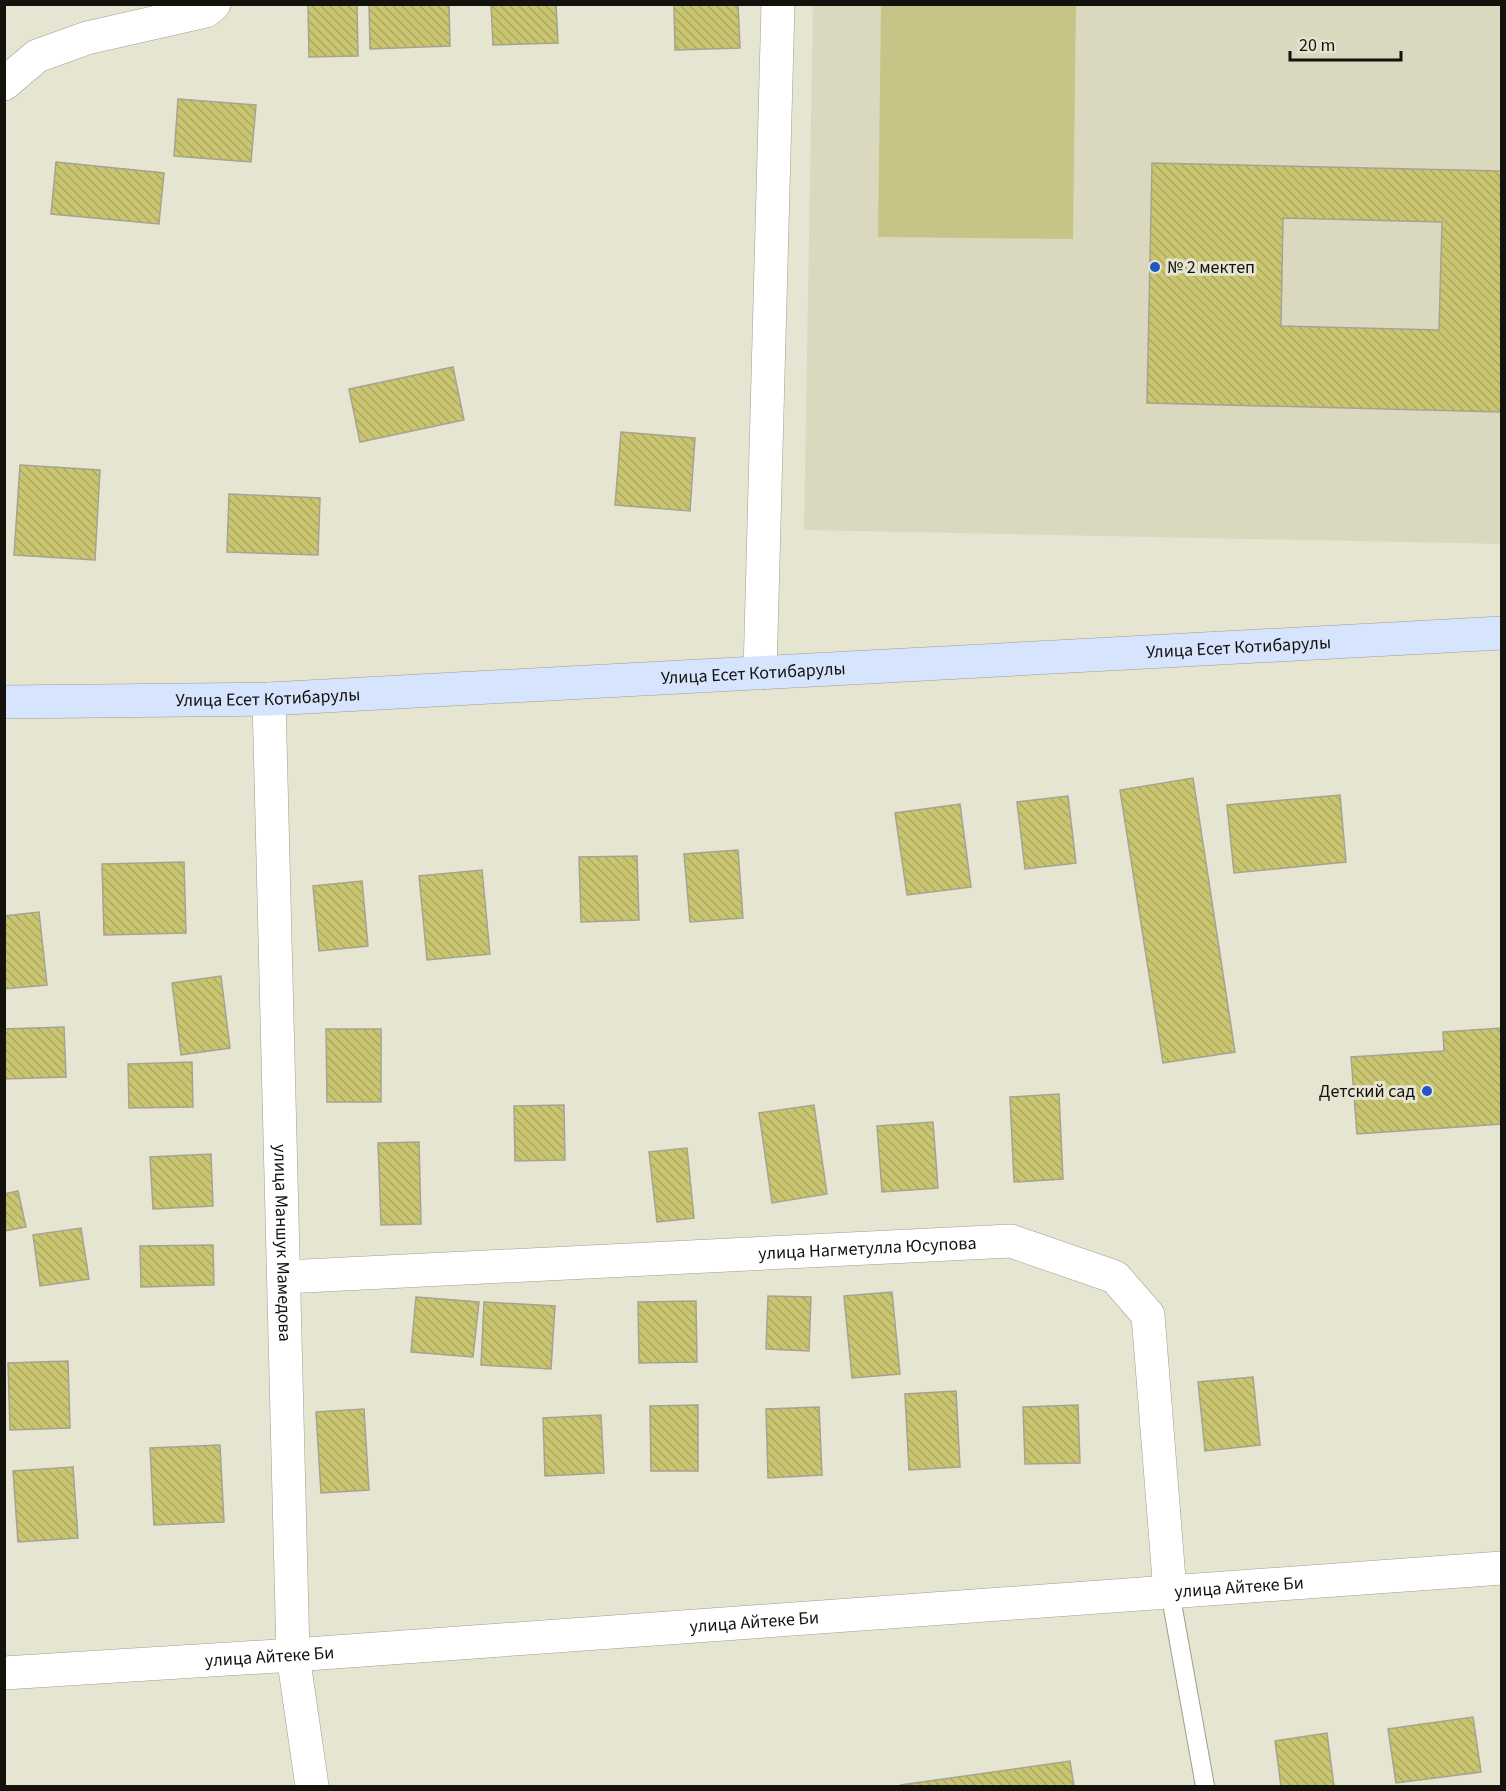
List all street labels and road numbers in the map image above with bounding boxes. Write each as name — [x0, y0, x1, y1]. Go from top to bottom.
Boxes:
street label: Улица Есет Котибарулы — [1146, 630, 1332, 665]
street label: Улица Есет Котибарулы — [660, 656, 846, 691]
street label: Улица Есет Котибарулы — [175, 682, 361, 713]
street label: улица Маншук Мамедова — [268, 1144, 298, 1342]
street label: улица Нагметулла Юсупова — [757, 1230, 977, 1266]
street label: улица Айтеке Би — [1173, 1570, 1305, 1604]
street label: улица Айтеке Би — [689, 1605, 820, 1639]
street label: улица Айтеке Би — [204, 1640, 335, 1673]

